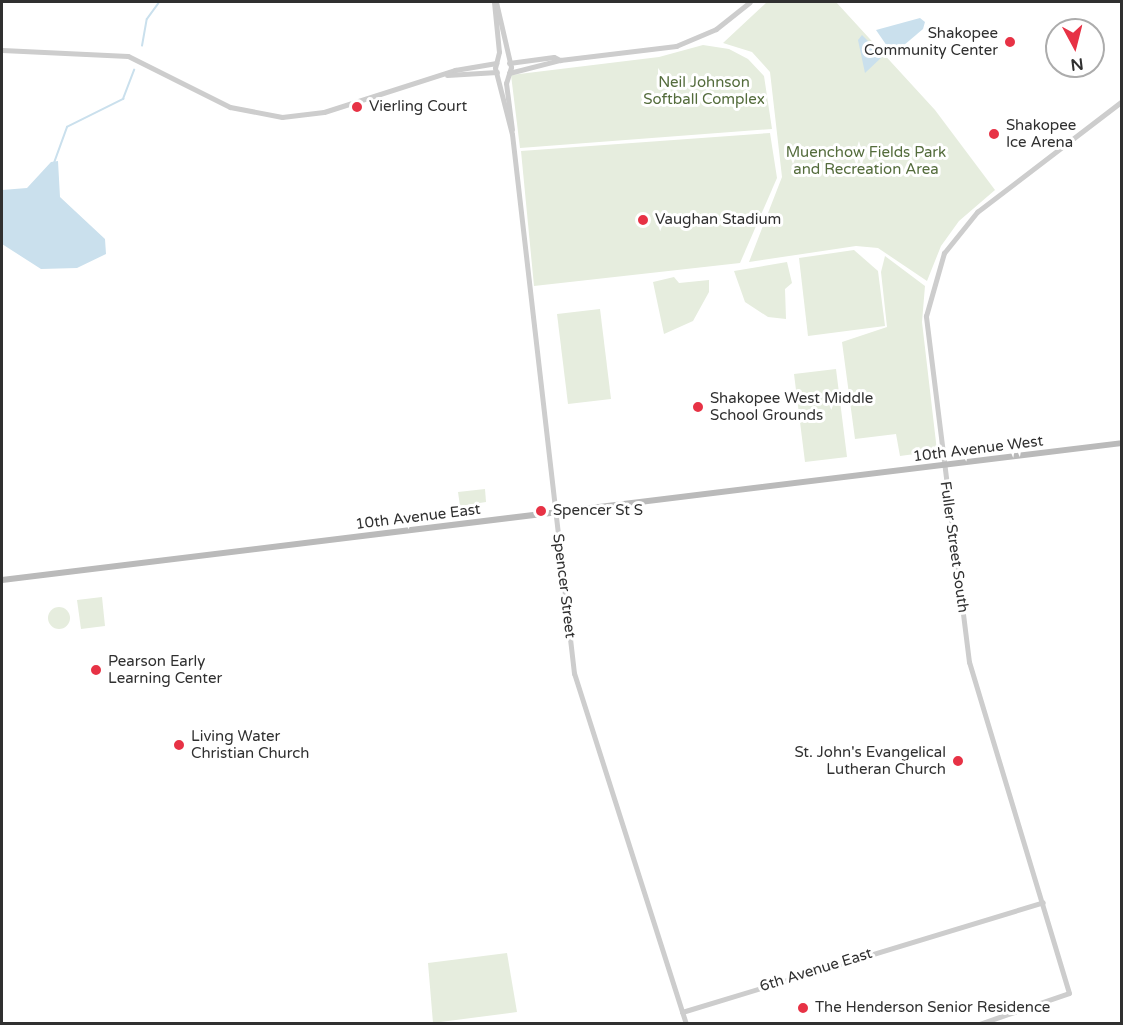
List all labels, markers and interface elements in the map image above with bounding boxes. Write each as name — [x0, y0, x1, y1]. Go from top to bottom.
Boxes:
north arrow — [1045, 18, 1105, 78]
place label: Shakopee Community Center — [864, 24, 998, 59]
marker: Shakopee Community Center — [1003, 35, 1017, 49]
text: N — [1069, 53, 1085, 75]
park label: Neil Johnson Softball Complex — [643, 73, 765, 108]
place label: Vierling Court — [369, 98, 467, 116]
marker: Vierling Court — [350, 100, 364, 114]
place label: Shakopee Ice Arena — [1006, 116, 1076, 151]
marker: Shakopee Ice Arena — [987, 127, 1001, 141]
park label: Muenchow Fields Park and Recreation Area — [786, 143, 946, 178]
place label: Vaughan Stadium — [655, 211, 781, 229]
marker: Vaughan Stadium — [636, 213, 650, 227]
place label: Shakopee West Middle School Grounds — [710, 389, 873, 424]
marker: Shakopee West Middle School Grounds — [691, 400, 705, 414]
street label: 10th Avenue West — [912, 432, 1044, 466]
street label: Fuller Street South — [936, 480, 972, 614]
street label: 10th Avenue East — [354, 500, 482, 534]
place label: Spencer St S — [553, 502, 643, 520]
marker: Spencer St S — [534, 504, 548, 518]
street label: Spencer Street — [549, 533, 579, 639]
place label: Pearson Early Learning Center — [108, 652, 222, 687]
marker: Pearson Early Learning Center — [89, 663, 103, 677]
place label: Living Water Christian Church — [191, 727, 309, 762]
marker: Living Water Christian Church — [172, 738, 186, 752]
place label: St. John's Evangelical Lutheran Church — [794, 743, 946, 778]
marker: St. John's Evangelical Lutheran Church — [951, 754, 965, 768]
street label: 6th Avenue East — [758, 944, 874, 996]
place label: The Henderson Senior Residence — [815, 999, 1050, 1017]
marker: The Henderson Senior Residence — [796, 1001, 810, 1015]

